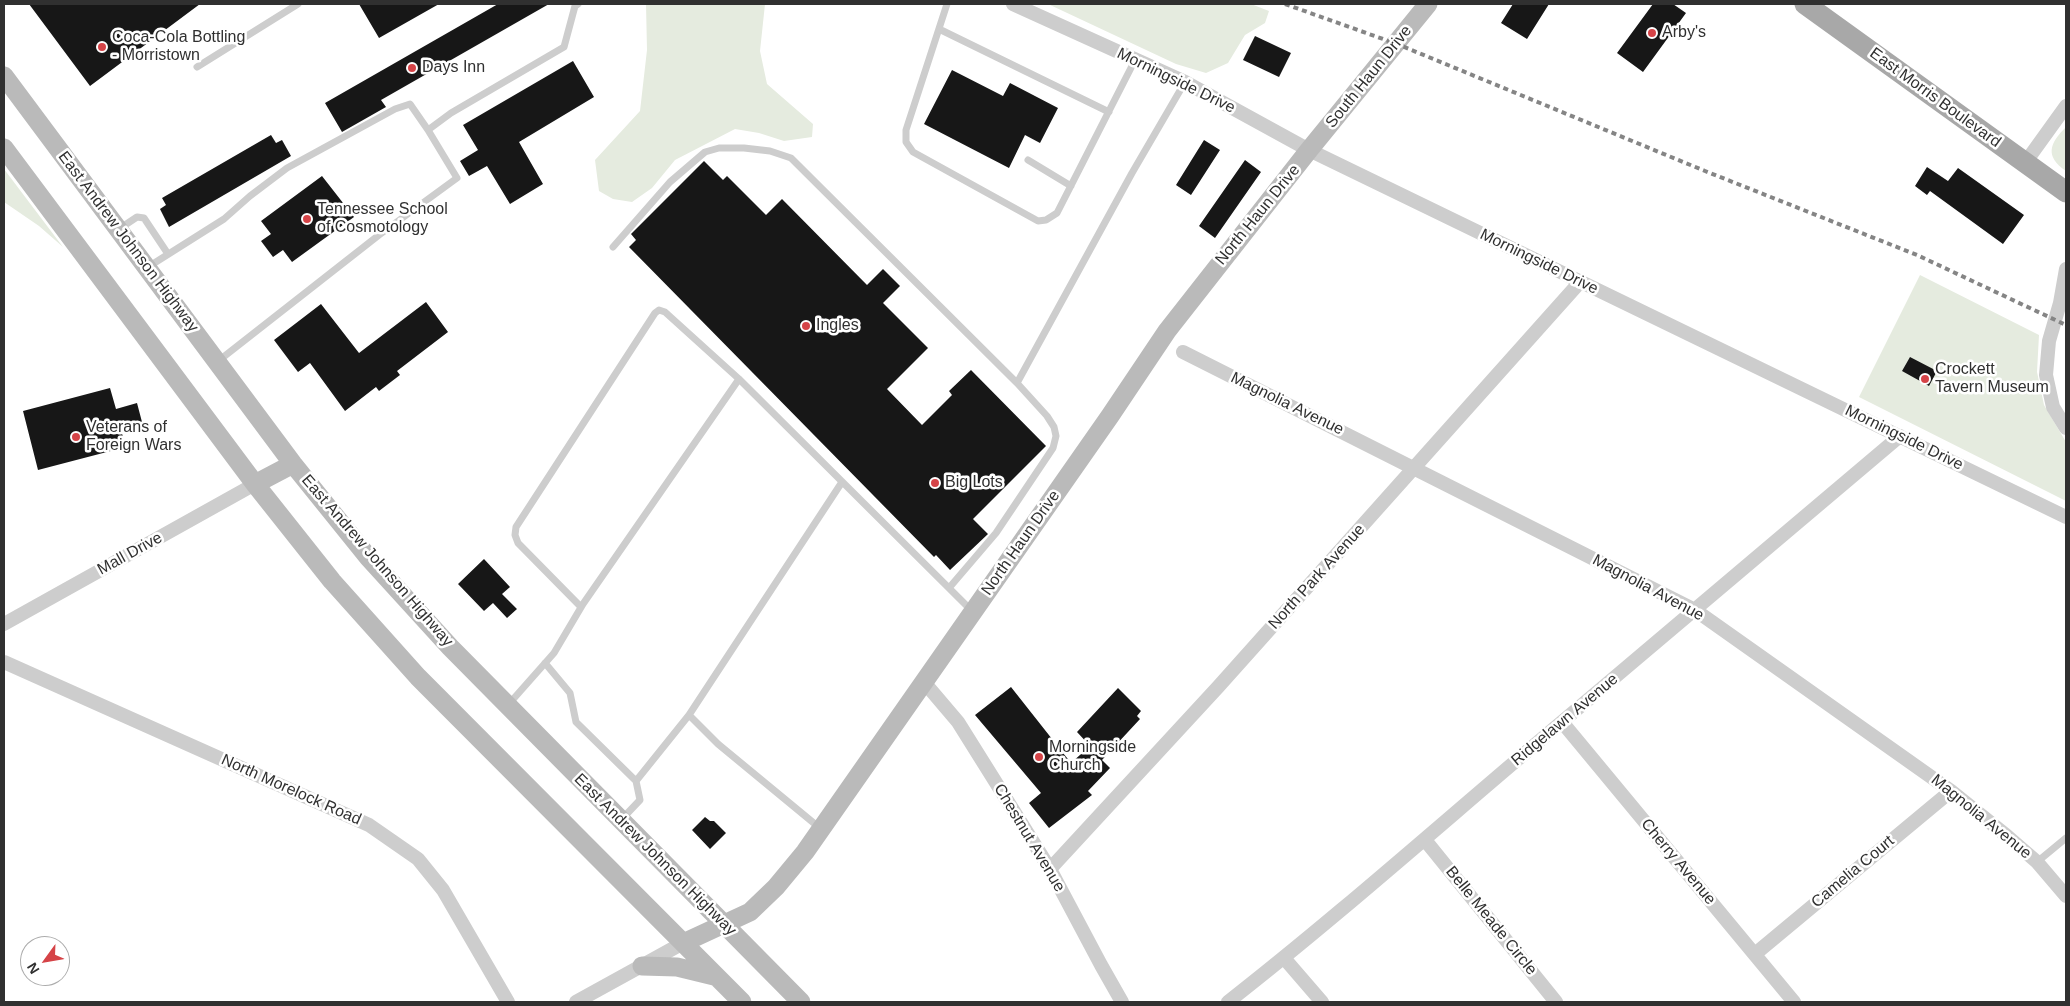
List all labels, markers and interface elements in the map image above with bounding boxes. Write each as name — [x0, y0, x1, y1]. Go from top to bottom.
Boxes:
street label: South Haun Drive — [1322, 22, 1416, 132]
place label: Arby's — [1662, 23, 1706, 43]
marker: Arby's — [1646, 27, 1658, 39]
place label: Coca-Cola Bottling - Morristown — [112, 28, 245, 66]
marker: Coca-Cola Bottling - Morristown — [96, 41, 108, 53]
street label: Morningside Drive — [1114, 44, 1238, 118]
street label: East Morris Boulevard — [1866, 44, 2004, 152]
place label: Days Inn — [422, 58, 485, 78]
marker: Days Inn — [406, 62, 418, 74]
street label: East Andrew Johnson Highway — [54, 148, 202, 336]
street label: North Haun Drive — [1212, 161, 1304, 269]
place label: Tennessee School of Cosmotology — [317, 200, 448, 238]
marker: Tennessee School of Cosmotology — [301, 213, 313, 225]
street label: Morningside Drive — [1477, 225, 1601, 299]
place label: Ingles — [816, 316, 859, 336]
marker: Ingles — [800, 320, 812, 332]
place label: Crockett Tavern Museum — [1935, 360, 2049, 398]
street label: Magnolia Avenue — [1227, 368, 1347, 440]
marker: Crockett Tavern Museum — [1919, 373, 1931, 385]
street label: Morningside Drive — [1842, 401, 1966, 475]
place label: Veterans of Foreign Wars — [86, 418, 181, 456]
marker: Veterans of Foreign Wars — [70, 431, 82, 443]
street label: East Andrew Johnson Highway — [297, 471, 457, 651]
place label: Big Lots — [945, 473, 1003, 493]
marker: Big Lots — [929, 477, 941, 489]
street label: North Haun Drive — [978, 487, 1064, 599]
street label: North Park Avenue — [1265, 520, 1369, 634]
street label: Mall Drive — [94, 528, 166, 580]
street label: Magnolia Avenue — [1589, 551, 1707, 625]
street label: Ridgelawn Avenue — [1508, 670, 1622, 770]
place label: Morningside Church — [1049, 738, 1136, 776]
street label: North Morelock Road — [218, 750, 364, 830]
marker: Morningside Church — [1033, 751, 1045, 763]
street label: East Andrew Johnson Highway — [570, 770, 740, 940]
street label: Magnolia Avenue — [1927, 771, 2035, 863]
street label: Chestnut Avenue — [989, 781, 1069, 895]
street label: Cherry Avenue — [1636, 815, 1720, 909]
street label: Camelia Court — [1808, 832, 1898, 912]
street label: Belle Meade Circle — [1441, 863, 1541, 979]
north arrow — [20, 936, 70, 986]
text: N — [24, 960, 43, 977]

